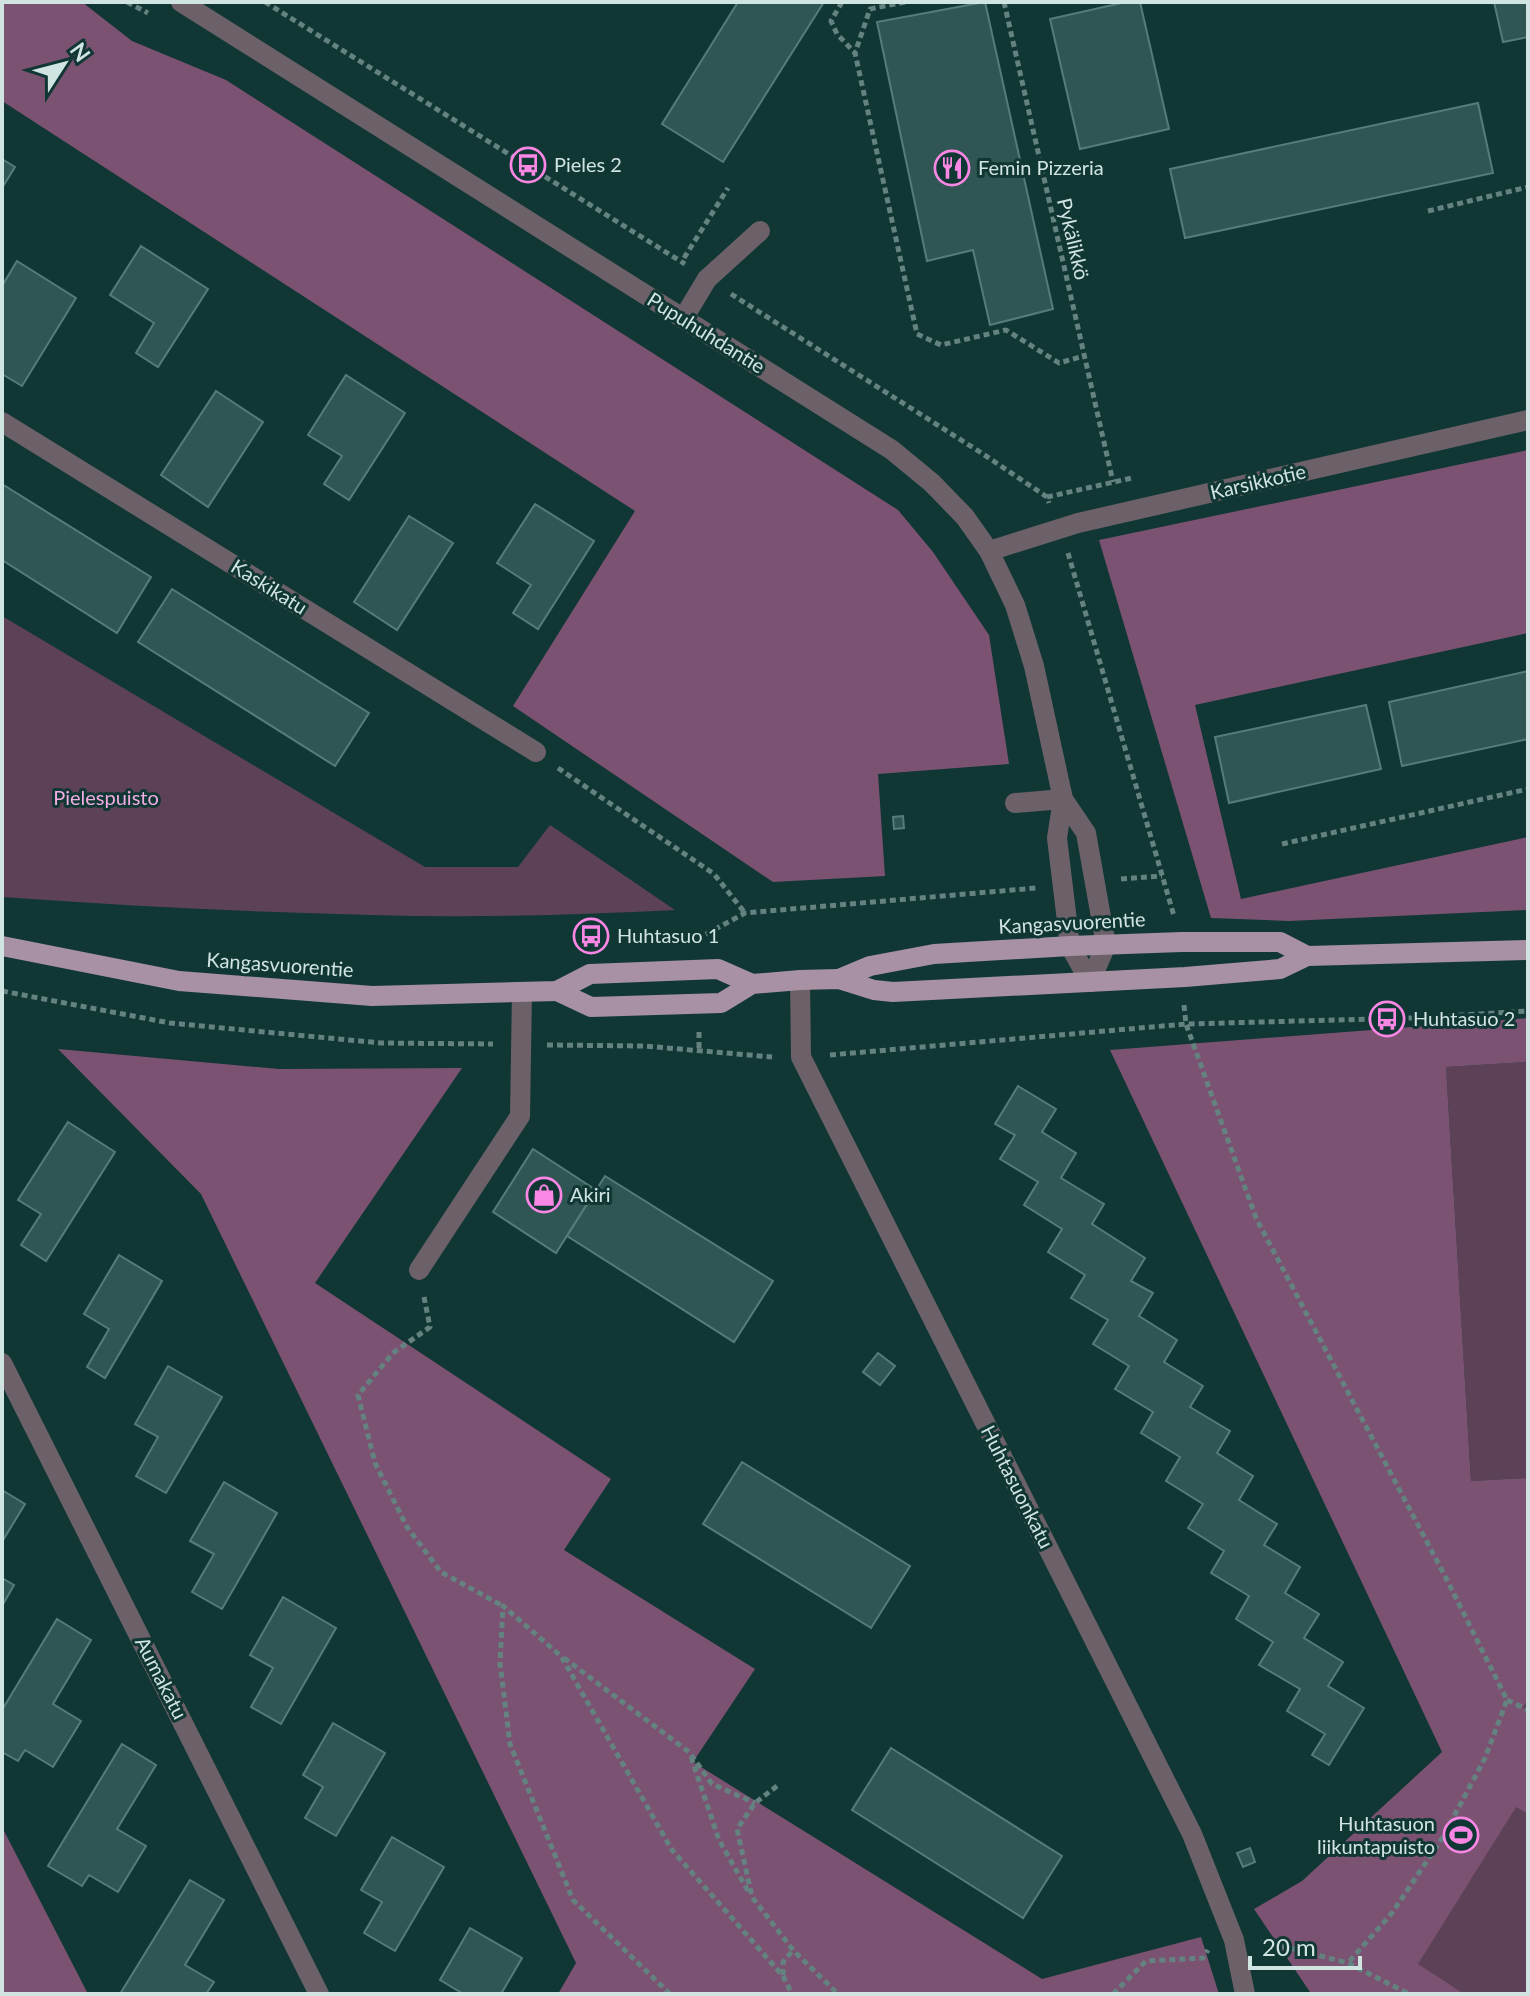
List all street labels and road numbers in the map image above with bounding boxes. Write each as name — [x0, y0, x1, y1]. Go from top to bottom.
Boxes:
street label: Pykälikkö — [1053, 196, 1095, 282]
street label: Pupuhuhdantie — [643, 286, 770, 378]
street label: Karsikkotie — [1208, 458, 1308, 504]
street label: Kaskikatu — [227, 553, 312, 619]
street label: Kangasvuorentie — [998, 906, 1146, 938]
street label: Kangasvuorentie — [206, 947, 354, 981]
street label: Huhtasuonkatu — [977, 1421, 1059, 1552]
street label: Aumakatu — [131, 1632, 193, 1723]

